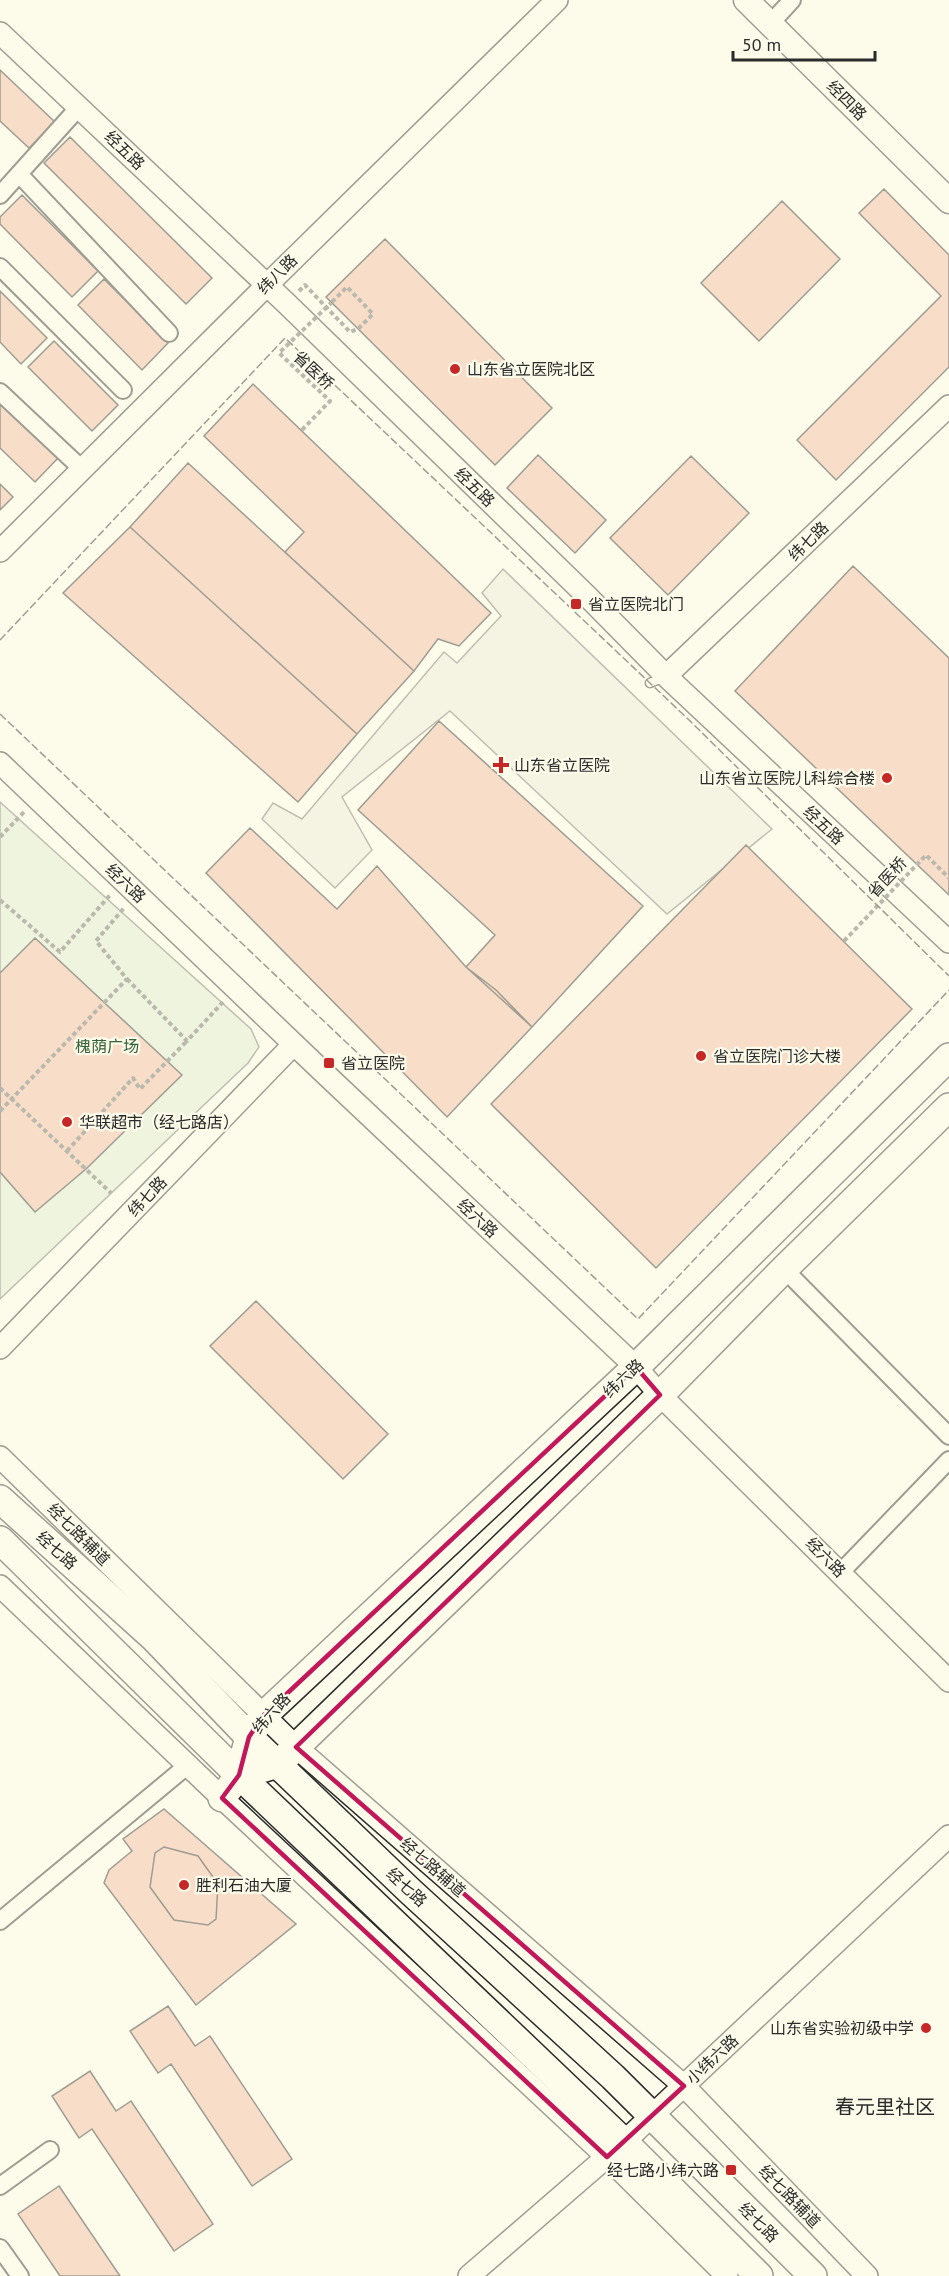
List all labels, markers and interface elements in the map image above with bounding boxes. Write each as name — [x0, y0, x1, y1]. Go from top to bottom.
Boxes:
scale bar — [733, 24, 876, 62]
text: 50 m — [742, 33, 781, 56]
street label: 经四路 — [823, 76, 871, 124]
street label: 经五路 — [101, 126, 149, 174]
street label: 纬八路 — [253, 250, 301, 298]
street label: 省医桥 — [290, 346, 338, 394]
place label: 山东省立医院北区 — [467, 359, 595, 379]
marker: 山东省立医院北区 — [448, 362, 462, 376]
street label: 经五路 — [451, 463, 499, 511]
street label: 纬七路 — [784, 517, 832, 565]
place label: 省立医院北门 — [588, 594, 684, 614]
marker: 省立医院北门 — [569, 597, 583, 611]
place label: 山东省立医院 — [514, 755, 610, 775]
marker: 山东省立医院 — [492, 756, 510, 774]
place label: 山东省立医院儿科综合楼 — [699, 768, 875, 788]
marker: 山东省立医院儿科综合楼 — [880, 771, 894, 785]
street label: 经五路 — [800, 801, 848, 849]
street label: 省医桥 — [863, 853, 911, 901]
street label: 经六路 — [102, 859, 150, 907]
park label: 槐荫广场 — [75, 1036, 139, 1056]
place label: 省立医院门诊大楼 — [713, 1046, 841, 1066]
marker: 省立医院门诊大楼 — [694, 1049, 708, 1063]
place label: 省立医院 — [341, 1053, 405, 1073]
marker: 省立医院 — [322, 1056, 336, 1070]
place label: 华联超市（经七路店） — [79, 1112, 239, 1132]
marker: 华联超市（经七路店） — [60, 1115, 74, 1129]
street label: 纬七路 — [123, 1172, 171, 1220]
street label: 经六路 — [454, 1194, 502, 1242]
street label: 纬六路 — [599, 1354, 647, 1402]
street label: 经七路辅道 — [44, 1499, 114, 1569]
street label: 经七路 — [33, 1527, 81, 1573]
street label: 经六路 — [802, 1533, 850, 1581]
street label: 纬六路 — [248, 1688, 294, 1738]
street label: 经七路辅道 — [397, 1834, 469, 1900]
street label: 经七路 — [383, 1864, 431, 1910]
place label: 胜利石油大厦 — [196, 1875, 292, 1895]
marker: 胜利石油大厦 — [177, 1878, 191, 1892]
place label: 山东省实验初级中学 — [770, 2018, 914, 2038]
marker: 山东省实验初级中学 — [919, 2021, 933, 2035]
street label: 小纬六路 — [682, 2030, 742, 2088]
district label: 春元里社区 — [835, 2094, 935, 2120]
place label: 经七路小纬六路 — [607, 2160, 719, 2180]
street label: 经七路辅道 — [755, 2161, 825, 2231]
marker: 经七路小纬六路 — [724, 2163, 738, 2177]
street label: 经七路 — [735, 2198, 783, 2246]

